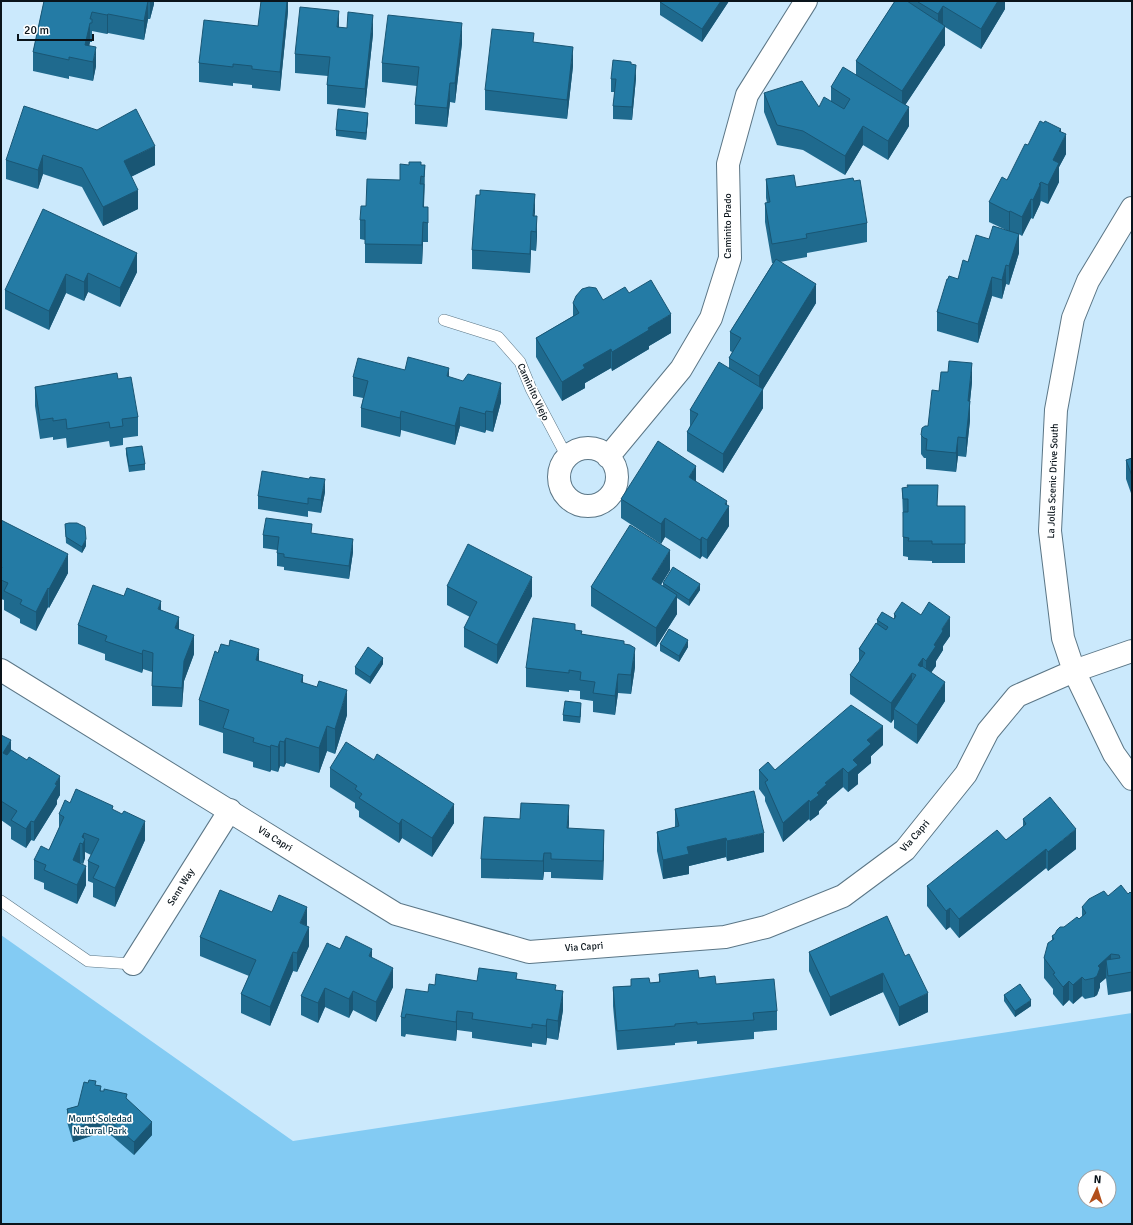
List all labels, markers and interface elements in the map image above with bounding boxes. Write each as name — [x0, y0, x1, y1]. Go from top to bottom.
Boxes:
scale bar — [18, 16, 93, 42]
text: 20 m — [24, 23, 49, 38]
street label: Caminito Prado — [722, 193, 734, 259]
street label: Caminito Viejo — [514, 361, 552, 423]
street label: La Jolla Scenic Drive South — [1045, 423, 1061, 539]
street label: Via Capri — [898, 817, 932, 855]
street label: Via Capri — [255, 824, 295, 854]
street label: Senn Way — [165, 866, 197, 908]
street label: Via Capri — [564, 940, 604, 954]
park label: Mount Soledad Natural Park — [68, 1113, 132, 1137]
north arrow — [1077, 1169, 1117, 1209]
text: N — [1093, 1173, 1102, 1186]

